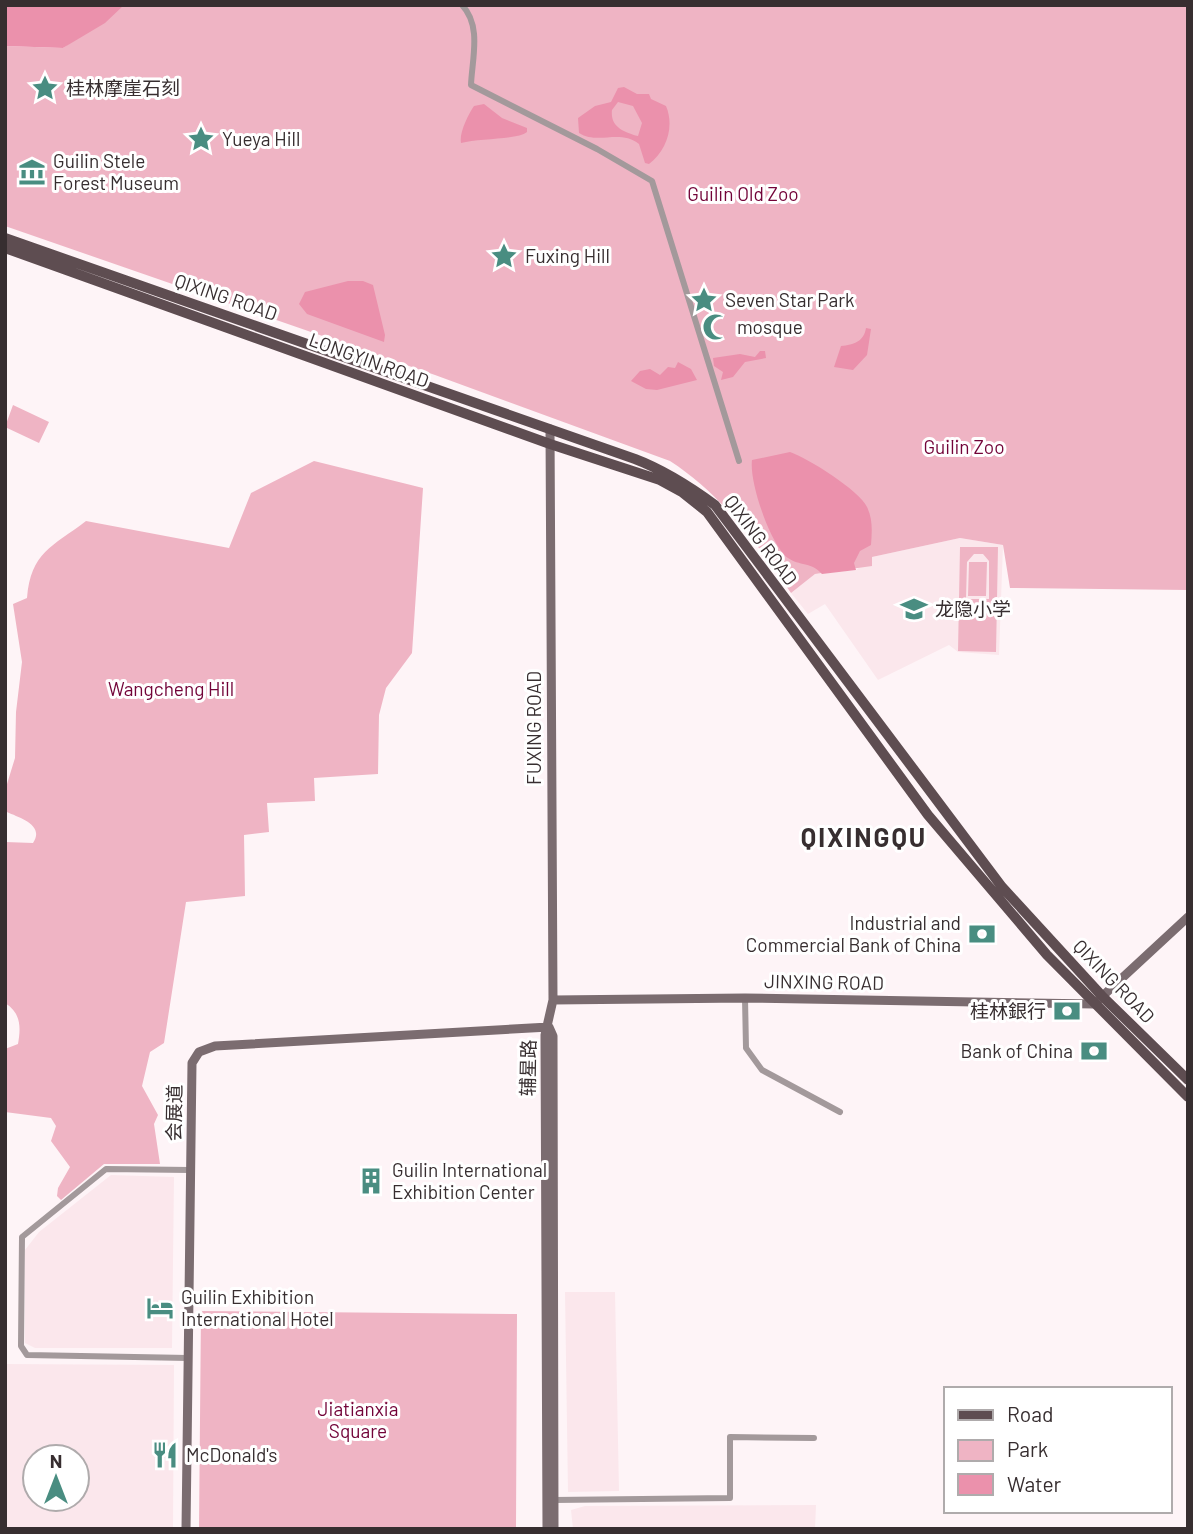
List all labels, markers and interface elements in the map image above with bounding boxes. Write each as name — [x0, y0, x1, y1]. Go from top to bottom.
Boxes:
place icon: 桂林摩崖石刻 — [30, 73, 60, 103]
place label: 桂林摩崖石刻 — [66, 76, 180, 99]
place icon: Yueya Hill — [186, 124, 216, 154]
place label: Yueya Hill — [222, 127, 300, 150]
place label: Guilin Stele Forest Museum — [53, 149, 179, 194]
museum icon: Guilin Stele Forest Museum — [17, 157, 47, 187]
park label: Guilin Old Zoo — [687, 182, 799, 205]
place icon: Fuxing Hill — [489, 241, 519, 271]
place label: Fuxing Hill — [525, 244, 610, 267]
street label: QIXING ROAD — [172, 268, 280, 325]
place icon: Seven Star Park — [689, 285, 719, 315]
place label: Seven Star Park — [725, 288, 855, 311]
mosque icon: mosque — [701, 312, 731, 342]
place label: mosque — [737, 315, 803, 338]
street label: LONGYIN ROAD — [306, 327, 432, 392]
park label: Guilin Zoo — [923, 435, 1005, 458]
street label: QIXING ROAD — [720, 490, 803, 589]
school or university icon: 龙隐小学 — [899, 594, 929, 624]
place label: 龙隐小学 — [935, 597, 1011, 620]
street label: FUXING ROAD — [522, 671, 545, 785]
park label: Wangcheng Hill — [108, 677, 234, 700]
district label: QIXINGQU — [801, 821, 927, 852]
place label: Industrial and Commercial Bank of China — [746, 911, 961, 956]
bank icon: Industrial and Commercial Bank of China — [967, 919, 997, 949]
street label: QIXING ROAD — [1069, 934, 1160, 1027]
street label: JINXING ROAD — [764, 969, 884, 994]
bank icon: 桂林銀行 — [1052, 996, 1082, 1026]
place label: 桂林銀行 — [970, 999, 1046, 1022]
bank icon: Bank of China — [1079, 1036, 1109, 1066]
street label: 辅星路 — [516, 1039, 539, 1097]
place label: Bank of China — [961, 1039, 1073, 1062]
street label: 会展道 — [162, 1084, 185, 1142]
place label: Guilin International Exhibition Center — [392, 1158, 547, 1203]
building icon: Guilin International Exhibition Center — [356, 1166, 386, 1196]
place label: Guilin Exhibition International Hotel — [181, 1285, 334, 1330]
hotel icon: Guilin Exhibition International Hotel — [145, 1293, 175, 1323]
legend — [944, 1387, 1172, 1513]
park label: Jiatianxia Square — [318, 1397, 398, 1442]
text: Road — [1007, 1401, 1053, 1426]
text: Park — [1007, 1436, 1048, 1461]
restaurant icon: McDonald's — [150, 1440, 180, 1470]
north arrow — [21, 1443, 91, 1513]
place label: McDonald's — [186, 1443, 277, 1466]
text: N — [50, 1449, 62, 1472]
text: Water — [1007, 1471, 1062, 1496]

